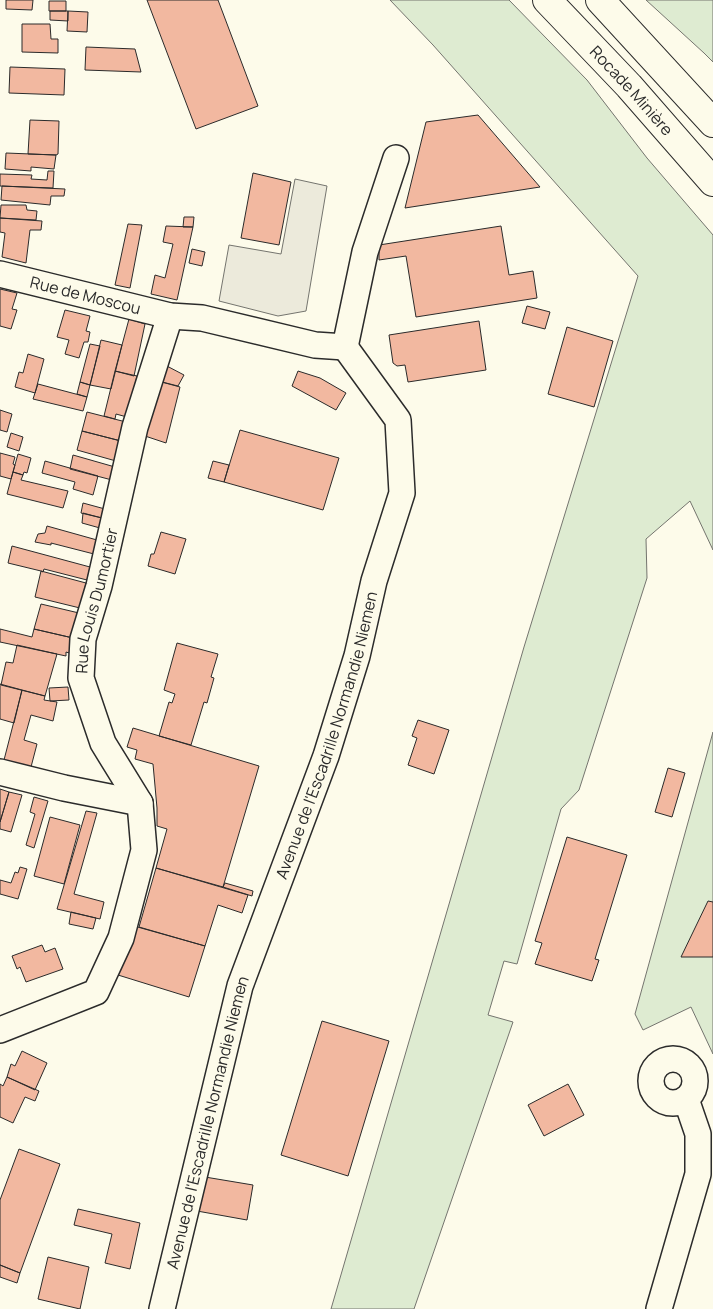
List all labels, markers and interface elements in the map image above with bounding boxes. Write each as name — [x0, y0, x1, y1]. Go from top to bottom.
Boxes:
street label: Rocade Minière — [585, 41, 678, 140]
street label: Rue de Moscou — [28, 271, 143, 319]
street label: Rue Louis Dumortier — [70, 526, 123, 674]
street label: Avenue de l'Escadrille Normandie Niemen — [270, 589, 382, 882]
street label: Avenue de l'Escadrille Normandie Niemen — [161, 973, 254, 1271]

